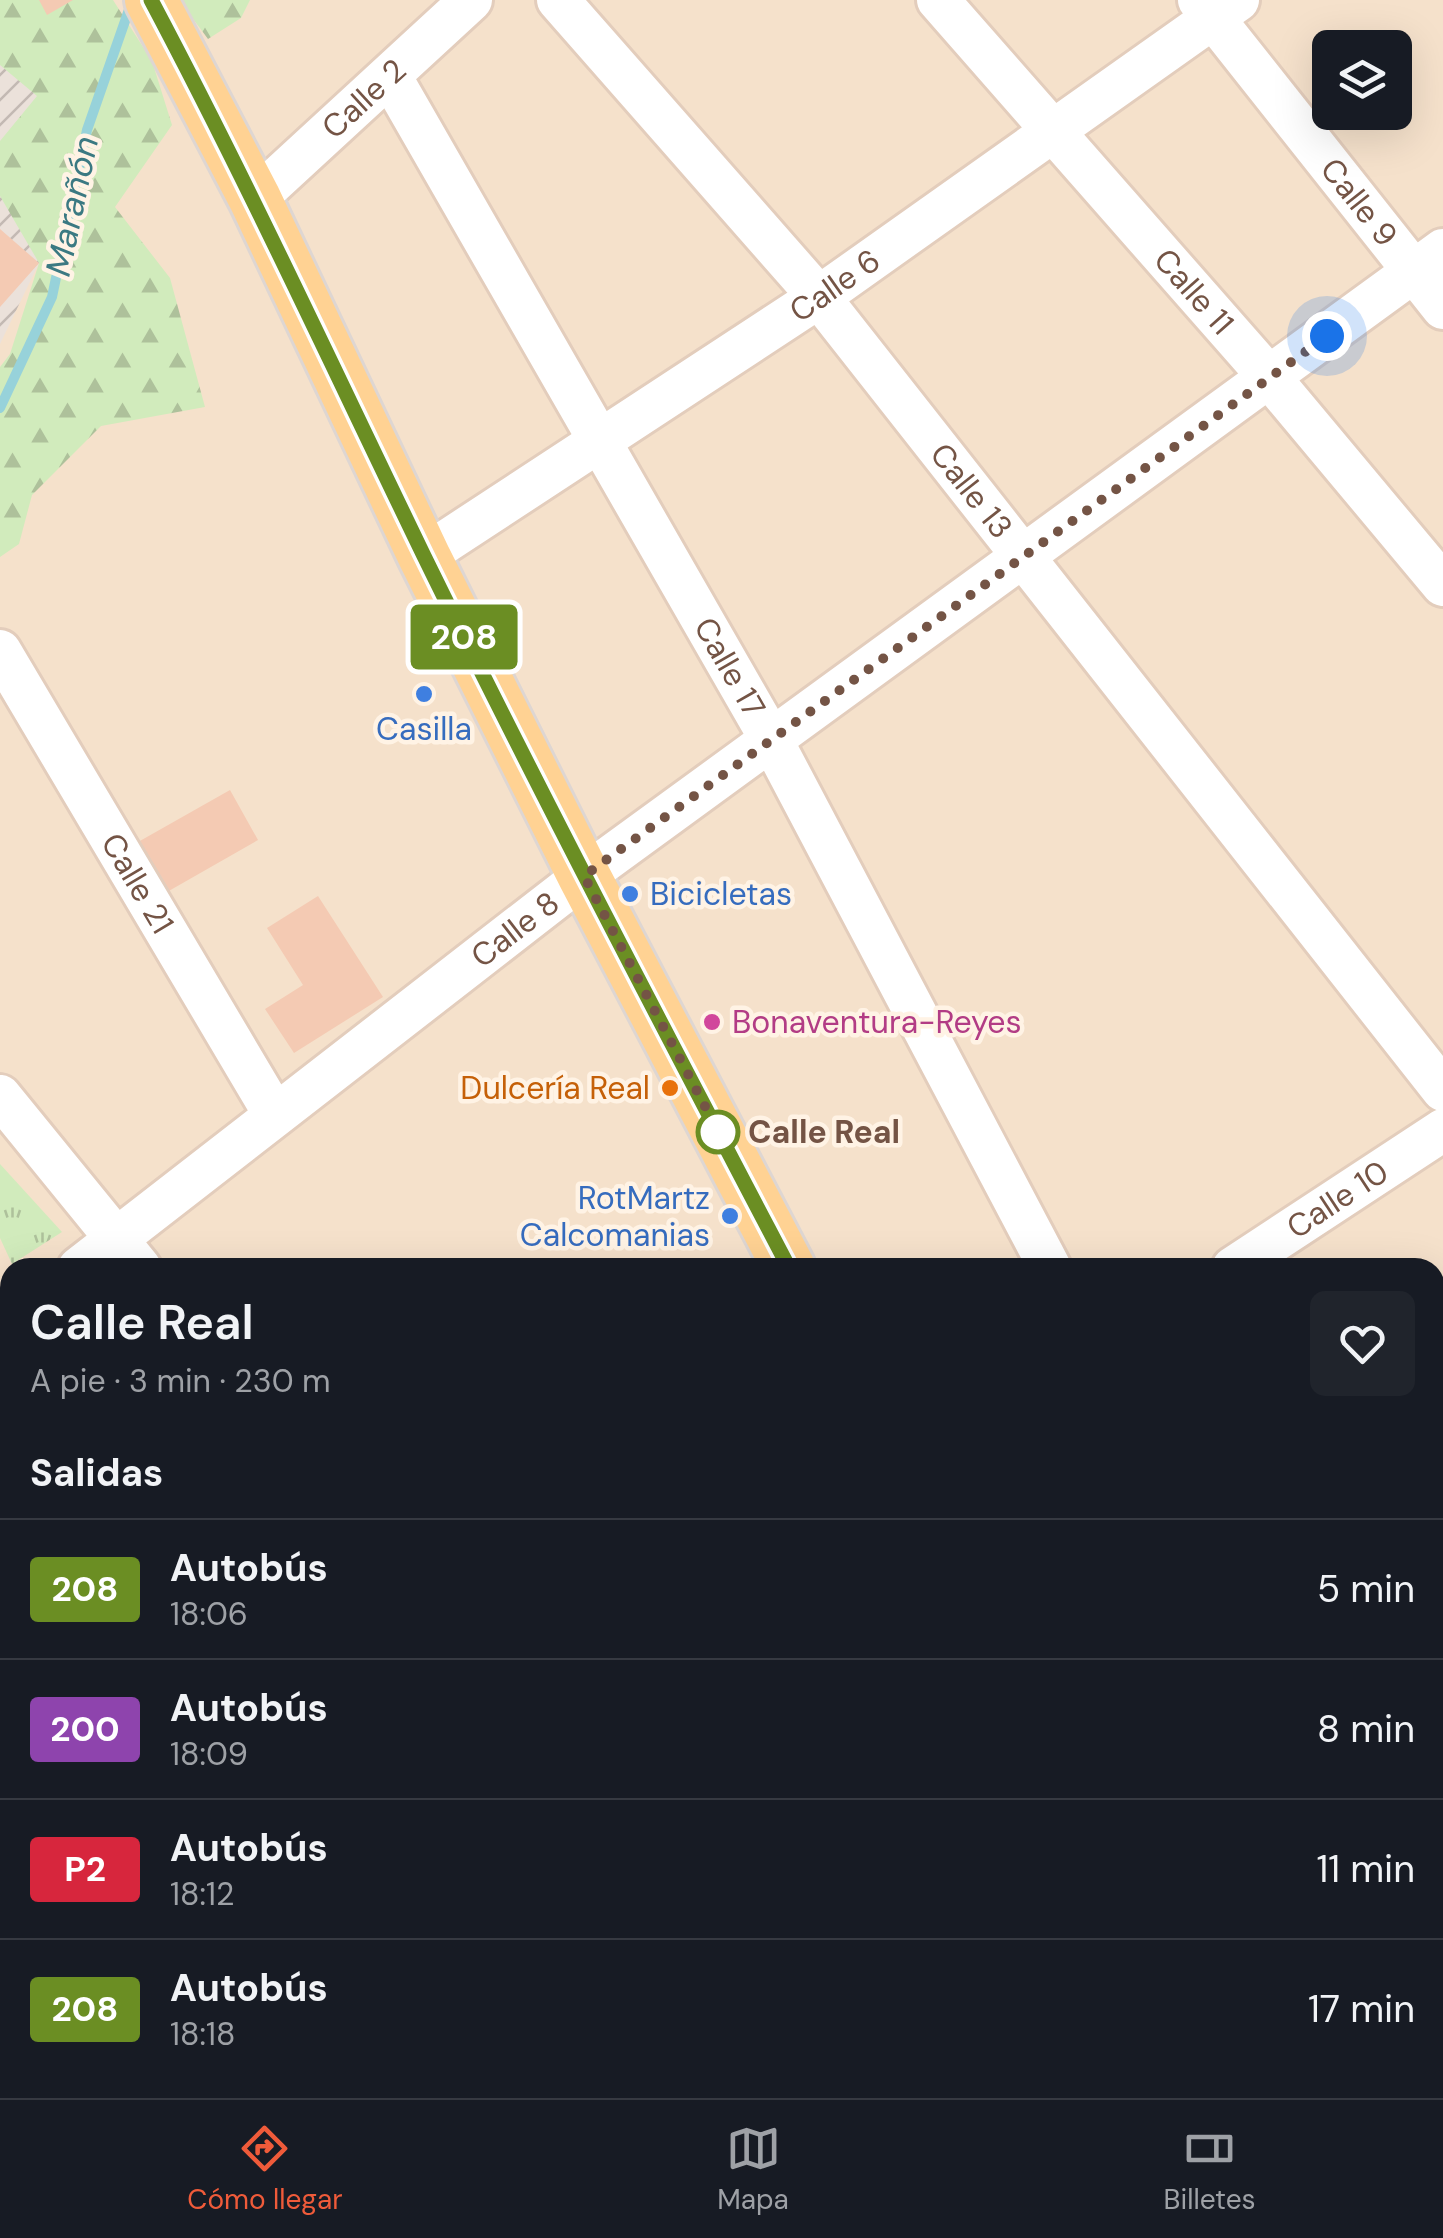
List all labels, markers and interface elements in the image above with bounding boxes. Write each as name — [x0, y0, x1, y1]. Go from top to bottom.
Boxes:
map controls — [1312, 30, 1412, 130]
button: layers — [1312, 30, 1412, 130]
street label: Calle 2 — [313, 49, 415, 148]
water label: Marañón — [35, 132, 109, 280]
street label: Calle 9 — [1311, 149, 1407, 255]
street label: Calle 6 — [781, 239, 889, 332]
street label: Calle 11 — [1145, 240, 1243, 343]
your location — [1302, 311, 1352, 361]
street label: Calle 13 — [921, 434, 1022, 547]
line badge: 208 — [406, 604, 522, 670]
street label: Calle 17 — [684, 610, 775, 725]
text: 208 — [431, 614, 497, 660]
marker: Casilla — [413, 683, 435, 705]
place label: Casilla — [376, 708, 472, 750]
street label: Calle 21 — [92, 825, 184, 941]
place label: Bicicletas — [650, 873, 792, 915]
street label: Calle 8 — [462, 882, 568, 977]
marker: Bicicletas — [619, 883, 641, 905]
place label: Bonaventura-Reyes — [732, 1001, 1022, 1043]
marker: Bonaventura-Reyes — [701, 1011, 723, 1033]
place label: Dulcería Real — [460, 1067, 650, 1109]
marker: Dulcería Real — [659, 1077, 681, 1099]
marker: Calle Real — [697, 1111, 739, 1153]
place label: Calle Real — [748, 1111, 900, 1153]
street label: Calle 10 — [1279, 1151, 1396, 1248]
place label: RotMartz Calcomanias — [520, 1177, 710, 1256]
marker: RotMartz Calcomanias — [719, 1205, 741, 1227]
text: Calle Real — [30, 1291, 254, 1354]
button: heart — [1310, 1291, 1415, 1396]
text: A pie · 3 min · 230 m — [30, 1360, 331, 1402]
text: Salidas — [30, 1448, 163, 1498]
text: Autobús — [170, 1543, 328, 1593]
text: 5 min — [1317, 1564, 1415, 1614]
text: 208 — [52, 1566, 118, 1612]
text: 18:06 — [170, 1593, 248, 1635]
text: Autobús — [170, 1683, 328, 1733]
text: 8 min — [1317, 1704, 1415, 1754]
text: 200 — [50, 1706, 120, 1752]
text: 18:09 — [170, 1733, 248, 1775]
text: Autobús — [170, 1823, 328, 1873]
text: 11 min — [1316, 1844, 1415, 1894]
text: P2 — [64, 1846, 106, 1892]
text: 18:12 — [170, 1873, 234, 1915]
text: Autobús — [170, 1963, 328, 2013]
text: 17 min — [1308, 1984, 1415, 2034]
text: 208 — [52, 1986, 118, 2032]
text: 18:18 — [170, 2013, 235, 2055]
tab: Cómo llegar — [187, 2121, 343, 2218]
tab: Mapa — [717, 2121, 789, 2218]
tab: Billetes — [1164, 2121, 1256, 2218]

